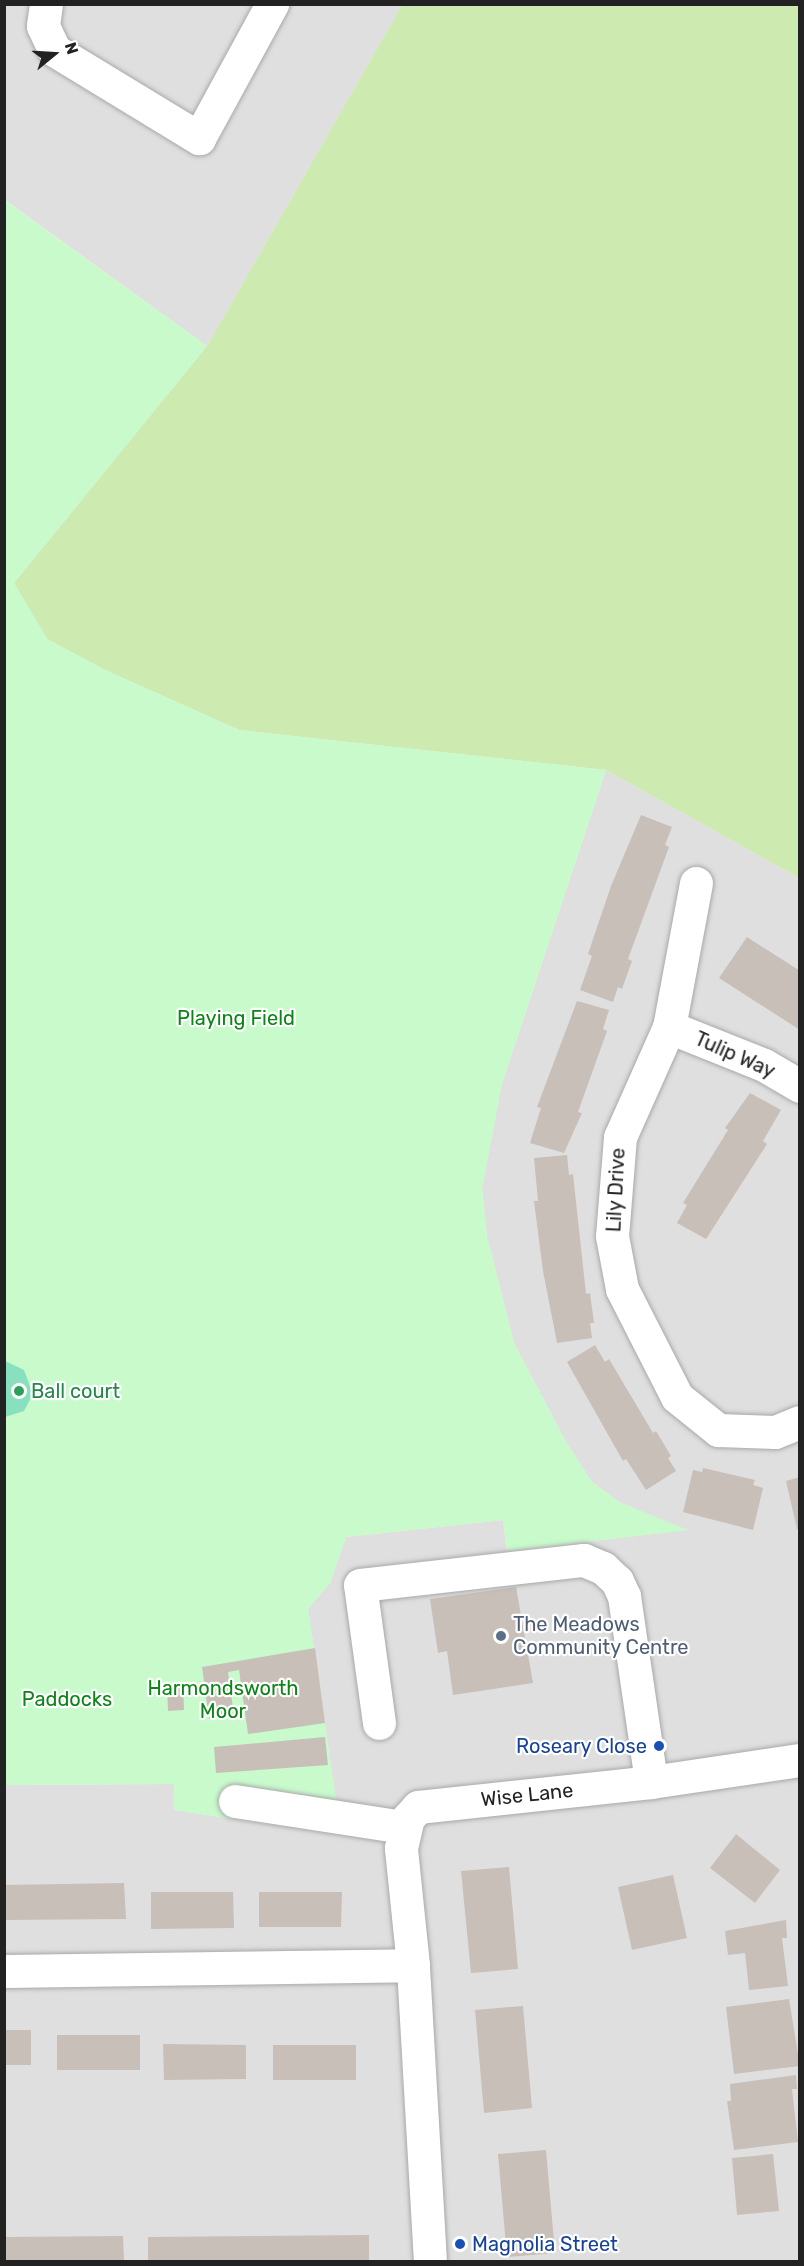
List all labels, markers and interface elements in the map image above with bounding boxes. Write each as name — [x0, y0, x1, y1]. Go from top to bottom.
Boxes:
north arrow — [24, 24, 84, 84]
text: N — [61, 40, 82, 57]
park label: Playing Field — [177, 1006, 295, 1030]
street label: Tulip Way — [691, 1027, 779, 1083]
street label: Lily Drive — [602, 1147, 630, 1233]
place label: Ball court — [31, 1379, 120, 1403]
marker: Ball court — [12, 1384, 26, 1398]
place label: The Meadows Community Centre — [513, 1612, 689, 1659]
marker: The Meadows Community Centre — [494, 1629, 508, 1643]
park label: Harmondsworth Moor — [148, 1677, 298, 1724]
park label: Paddocks — [22, 1687, 112, 1711]
place label: Roseary Close — [516, 1734, 647, 1758]
marker: Roseary Close — [652, 1739, 666, 1753]
street label: Wise Lane — [480, 1778, 574, 1812]
place label: Magnolia Street — [472, 2232, 618, 2256]
marker: Magnolia Street — [453, 2237, 467, 2251]

